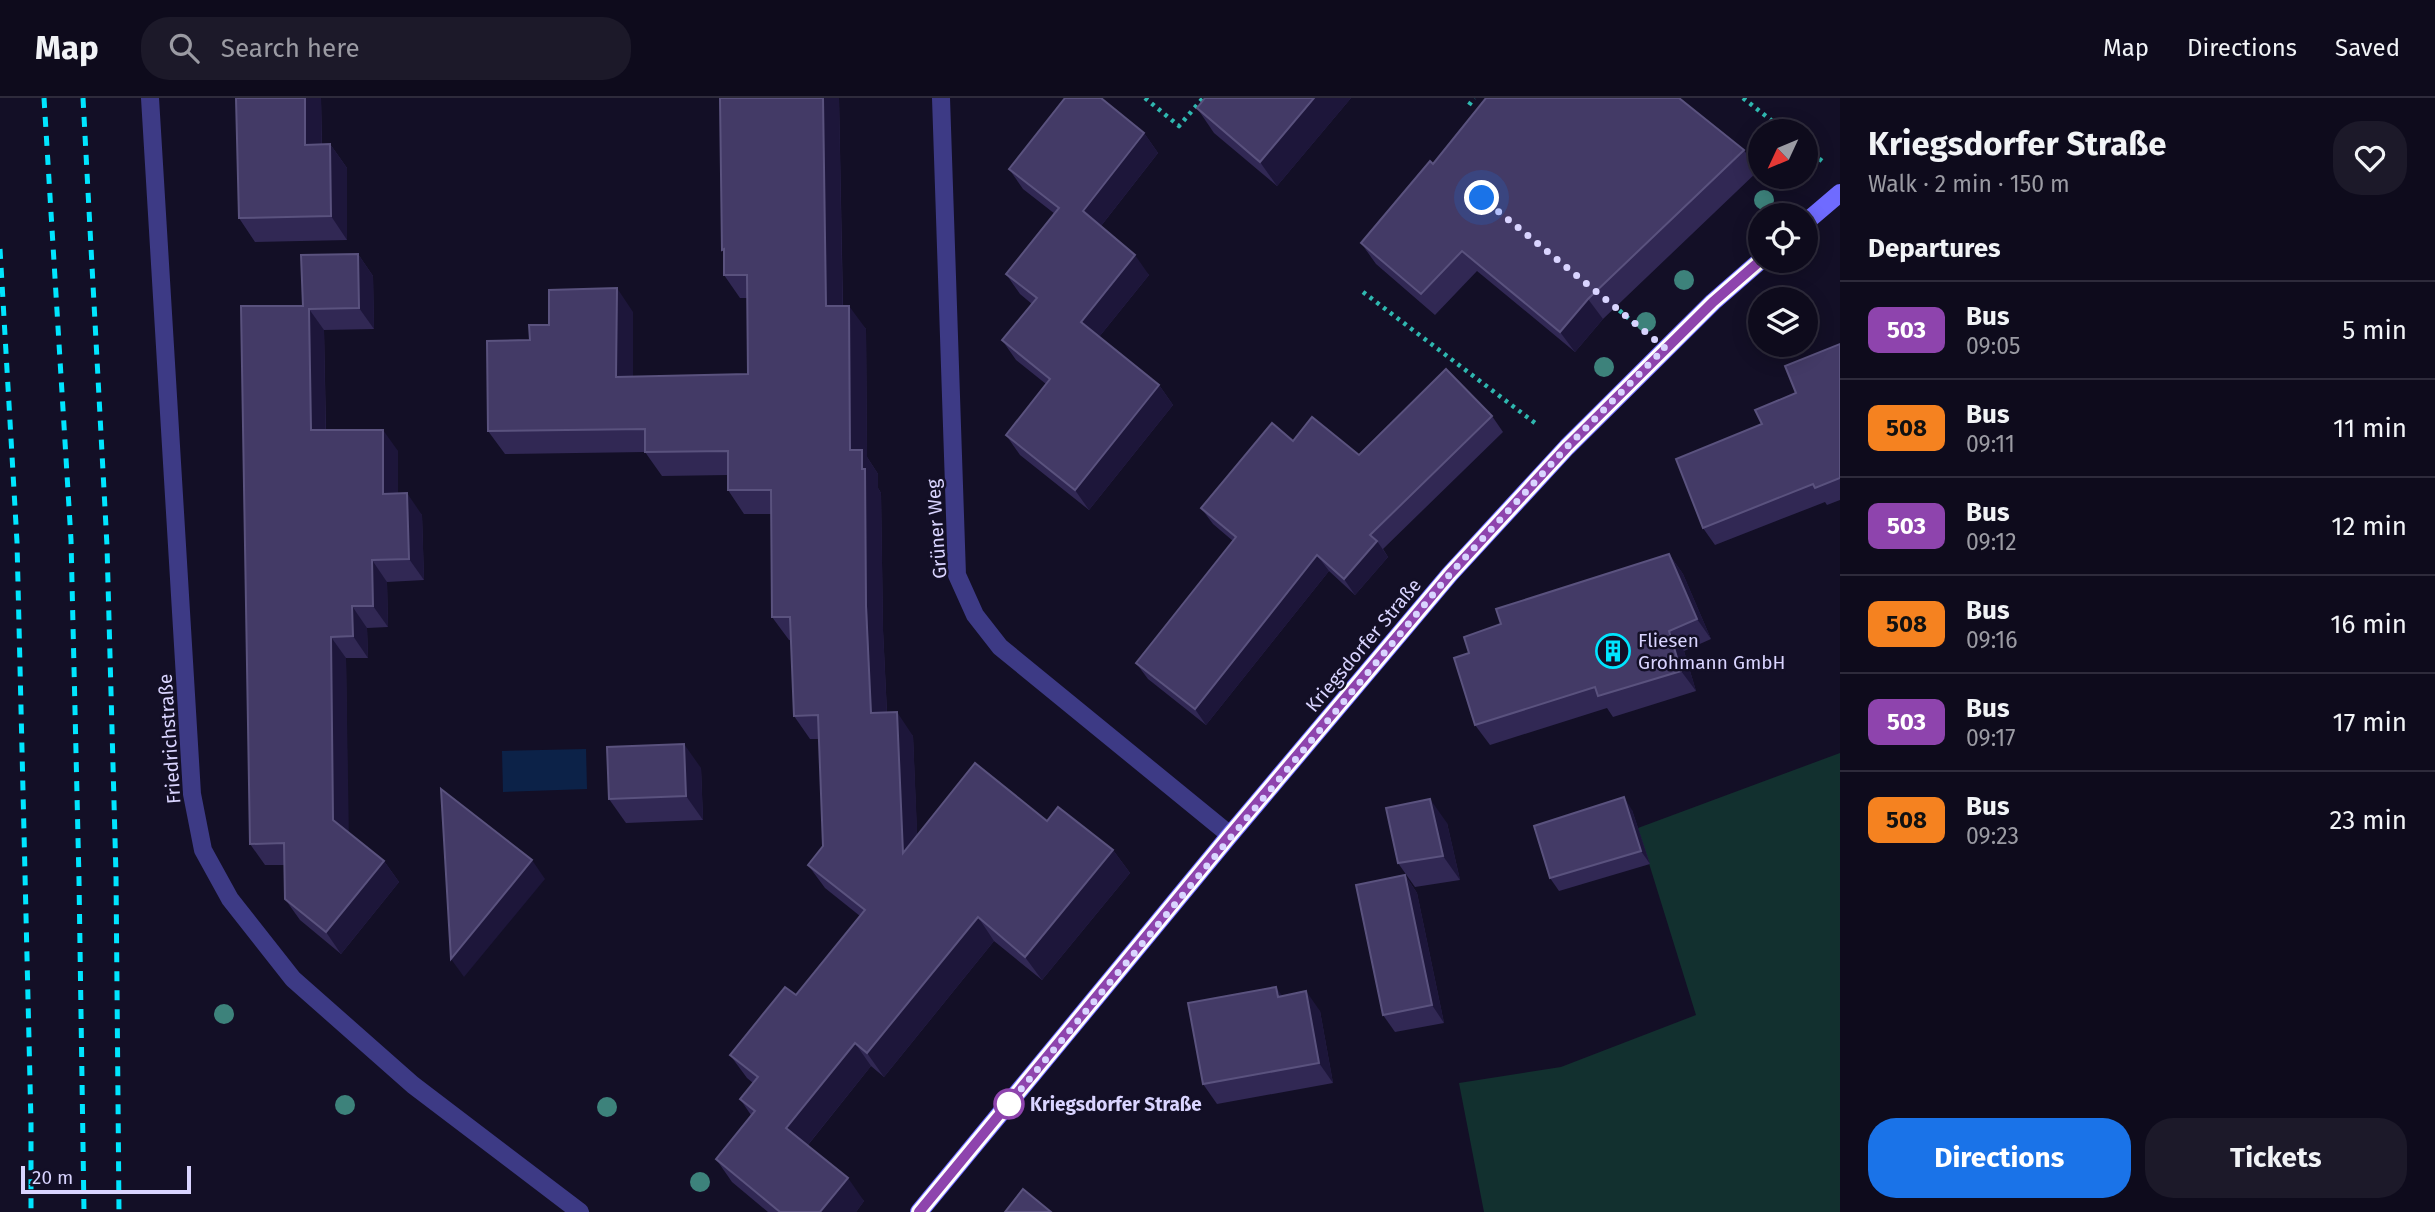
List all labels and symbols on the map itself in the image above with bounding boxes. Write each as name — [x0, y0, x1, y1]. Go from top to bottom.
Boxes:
north arrow — [1748, 119, 1818, 189]
your location — [1464, 180, 1499, 215]
street label: Grüner Weg — [922, 478, 951, 580]
street label: Kriegsdorfer Straße — [1301, 574, 1426, 717]
place label: Fliesen Grohmann GmbH — [1638, 629, 1785, 674]
building icon: Fliesen Grohmann GmbH — [1594, 632, 1632, 670]
street label: Friedrichstraße — [153, 673, 186, 805]
marker: Kriegsdorfer Straße — [994, 1089, 1024, 1119]
place label: Kriegsdorfer Straße — [1030, 1093, 1202, 1116]
scale bar — [21, 1163, 191, 1195]

